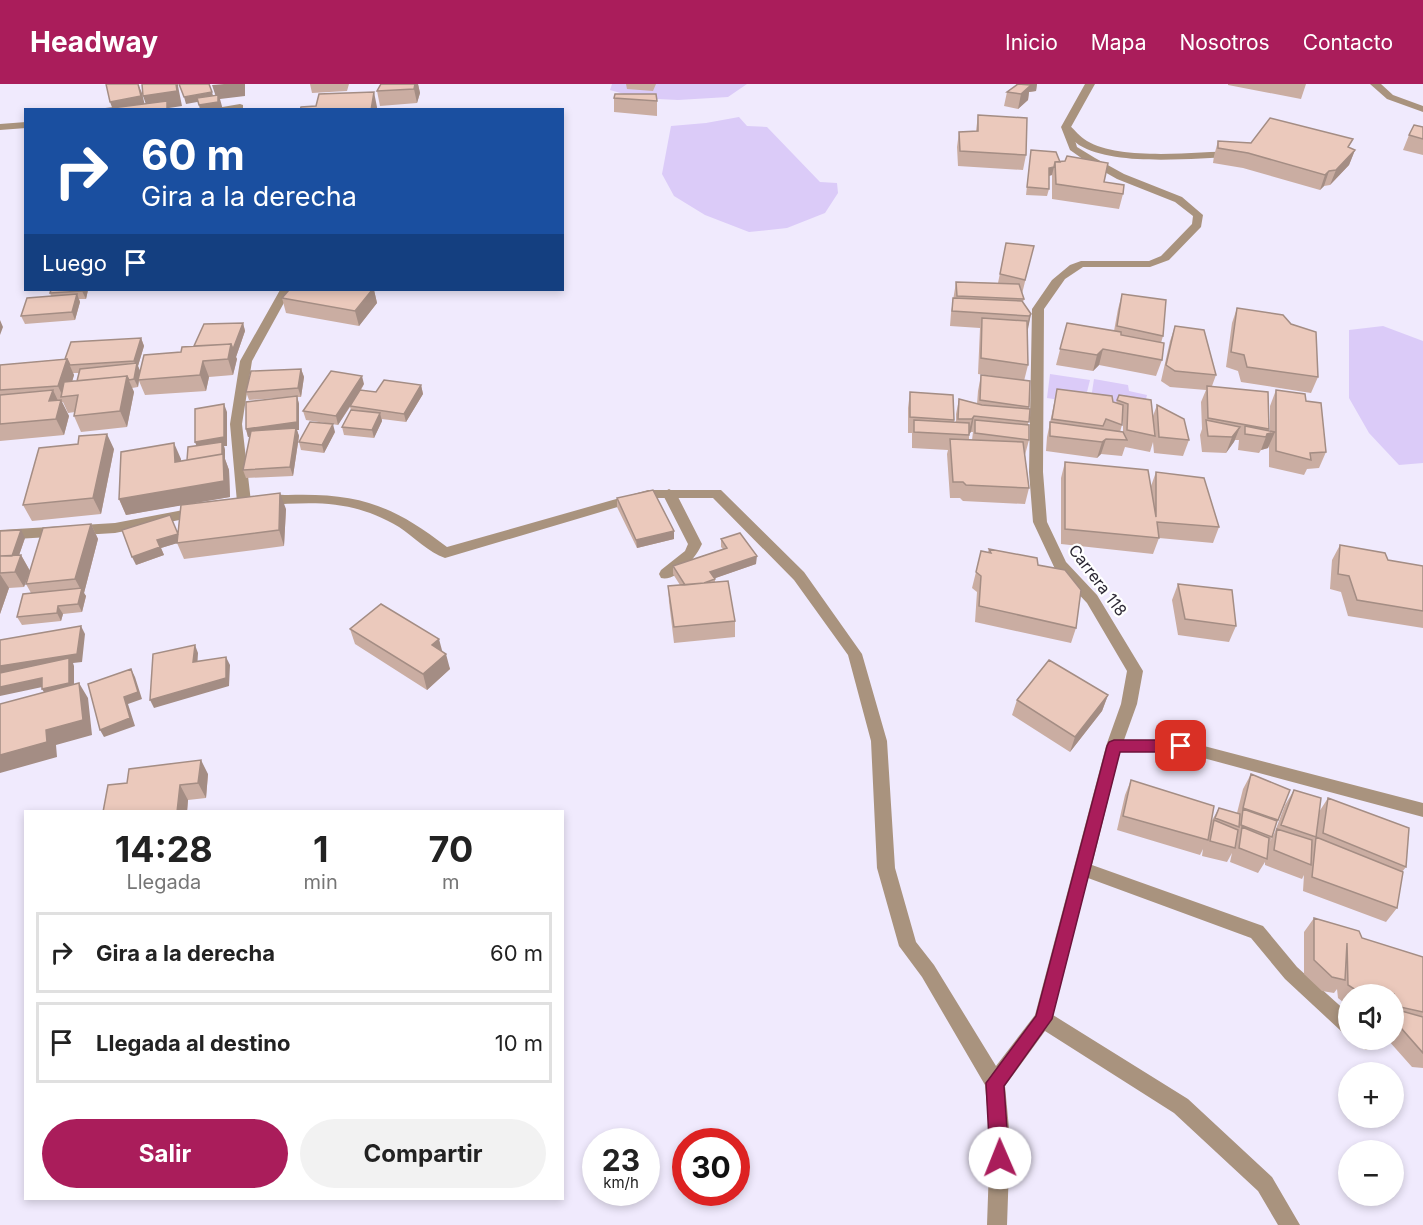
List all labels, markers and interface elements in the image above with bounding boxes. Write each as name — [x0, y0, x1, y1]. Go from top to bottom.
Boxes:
text: Headway — [30, 25, 158, 59]
text: Inicio — [1005, 30, 1058, 55]
text: Mapa — [1091, 30, 1146, 55]
text: Nosotros — [1179, 30, 1270, 55]
text: Contacto — [1303, 30, 1393, 55]
text: 60 m — [141, 129, 245, 180]
icon: right — [42, 132, 120, 210]
text: Gira a la derecha — [141, 180, 357, 213]
icon: arrive — [119, 246, 152, 279]
text: Luego — [42, 250, 107, 276]
street label: Carrera 118 — [1065, 540, 1131, 620]
pin — [1155, 720, 1206, 771]
icon: arrive — [1164, 729, 1197, 762]
text: 14:28 — [115, 827, 213, 871]
text: 1 — [313, 827, 328, 871]
text: 70 — [429, 827, 473, 871]
text: Llegada — [126, 870, 201, 894]
text: min — [304, 870, 338, 894]
text: m — [442, 870, 460, 894]
icon: right — [45, 936, 78, 969]
text: Gira a la derecha — [96, 940, 275, 966]
text: 60 m — [490, 940, 543, 966]
map controls — [1338, 984, 1404, 1206]
button: sound — [1338, 984, 1404, 1050]
icon: arrive — [45, 1026, 78, 1059]
text: Llegada al destino — [96, 1030, 290, 1056]
text: 10 m — [495, 1030, 543, 1056]
button: + — [1338, 1062, 1404, 1128]
button: Salir — [42, 1119, 288, 1188]
button: Compartir — [300, 1119, 546, 1188]
position arrow — [968, 1126, 1032, 1190]
speed limit sign: 30 — [672, 1128, 750, 1206]
button: − — [1338, 1140, 1404, 1206]
text: 23 — [602, 1142, 640, 1178]
text: km/h — [603, 1173, 639, 1192]

